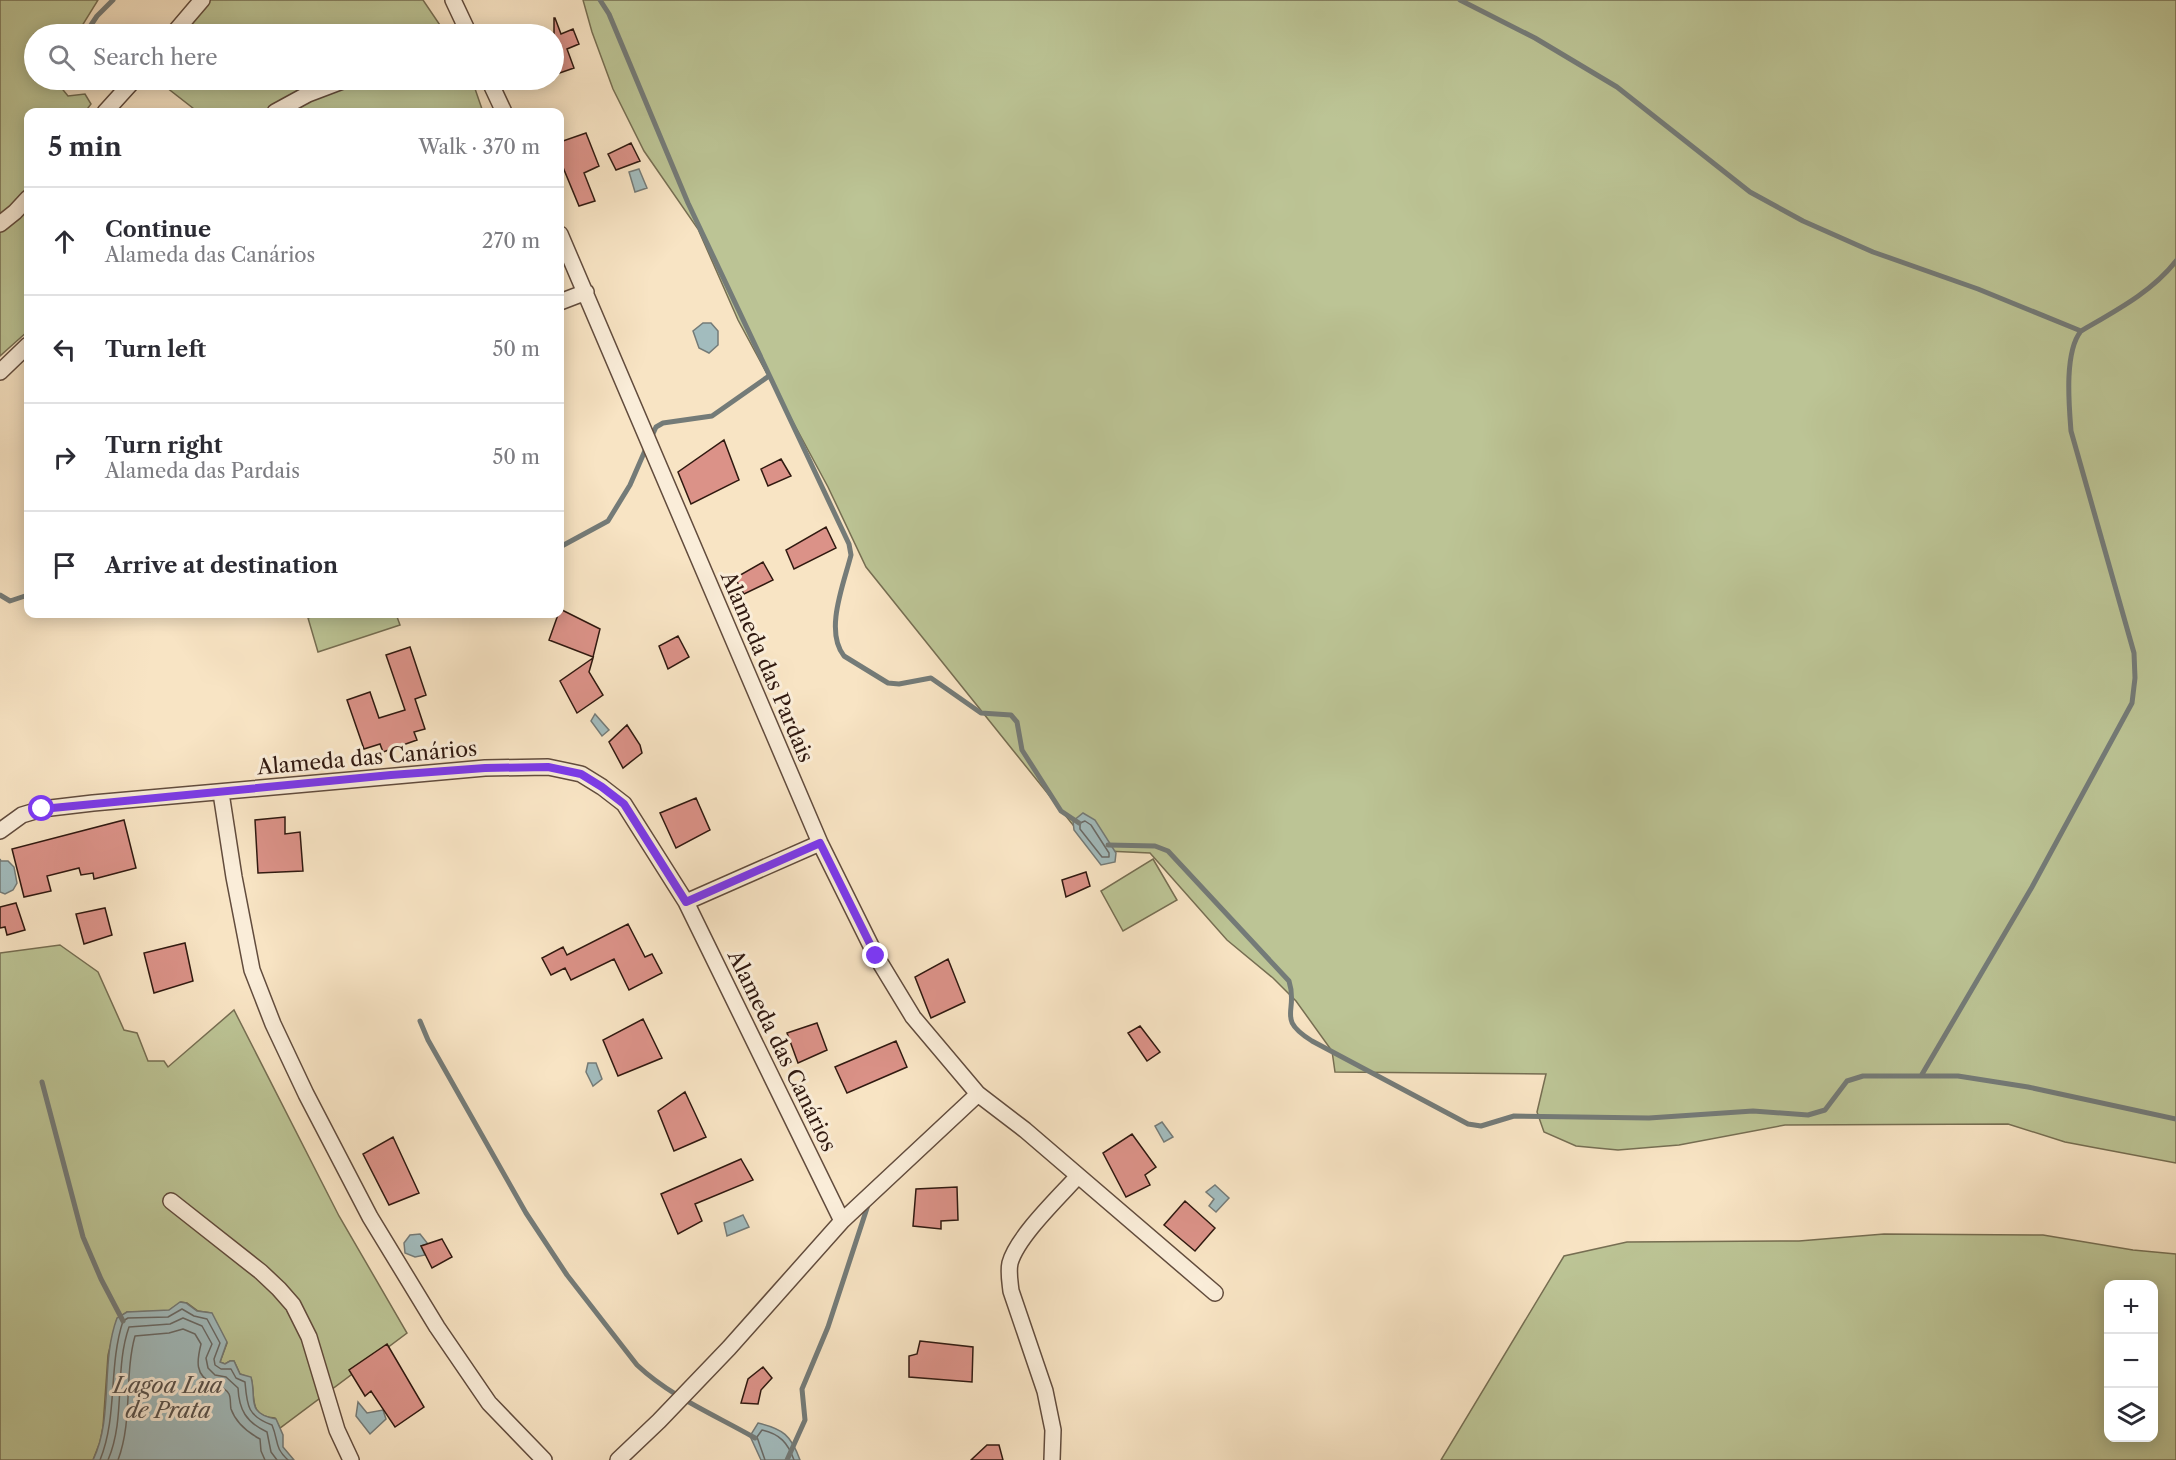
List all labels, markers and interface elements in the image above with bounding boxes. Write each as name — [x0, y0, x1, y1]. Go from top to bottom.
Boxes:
search box — [24, 24, 564, 90]
icon: search — [45, 41, 78, 74]
text: Search here — [93, 44, 218, 71]
text: 5 min — [48, 131, 122, 163]
text: Walk · 370 m — [418, 135, 540, 159]
text: Continue — [105, 216, 211, 243]
icon: ahead — [48, 225, 81, 258]
text: 270 m — [482, 229, 540, 253]
text: Alameda das Canários — [105, 243, 315, 267]
icon: left — [48, 333, 81, 366]
text: Turn left — [105, 336, 206, 363]
text: 50 m — [493, 337, 540, 361]
text: Turn right — [105, 432, 223, 459]
icon: right — [48, 441, 81, 474]
text: 50 m — [493, 445, 540, 469]
text: Alameda das Pardais — [105, 459, 300, 483]
icon: arrive — [48, 549, 81, 582]
text: Arrive at destination — [105, 552, 338, 579]
street label: Alameda das Pardais — [716, 567, 819, 766]
street label: Alameda das Canários — [255, 735, 478, 780]
route start — [28, 795, 54, 821]
route end — [862, 942, 888, 968]
street label: Alameda das Canários — [722, 945, 842, 1155]
map controls — [2104, 1280, 2158, 1442]
button: + — [2104, 1280, 2158, 1334]
button: − — [2104, 1334, 2158, 1388]
water label: Lagoa Lua de Prata — [111, 1372, 223, 1424]
button: layers — [2104, 1388, 2158, 1442]

